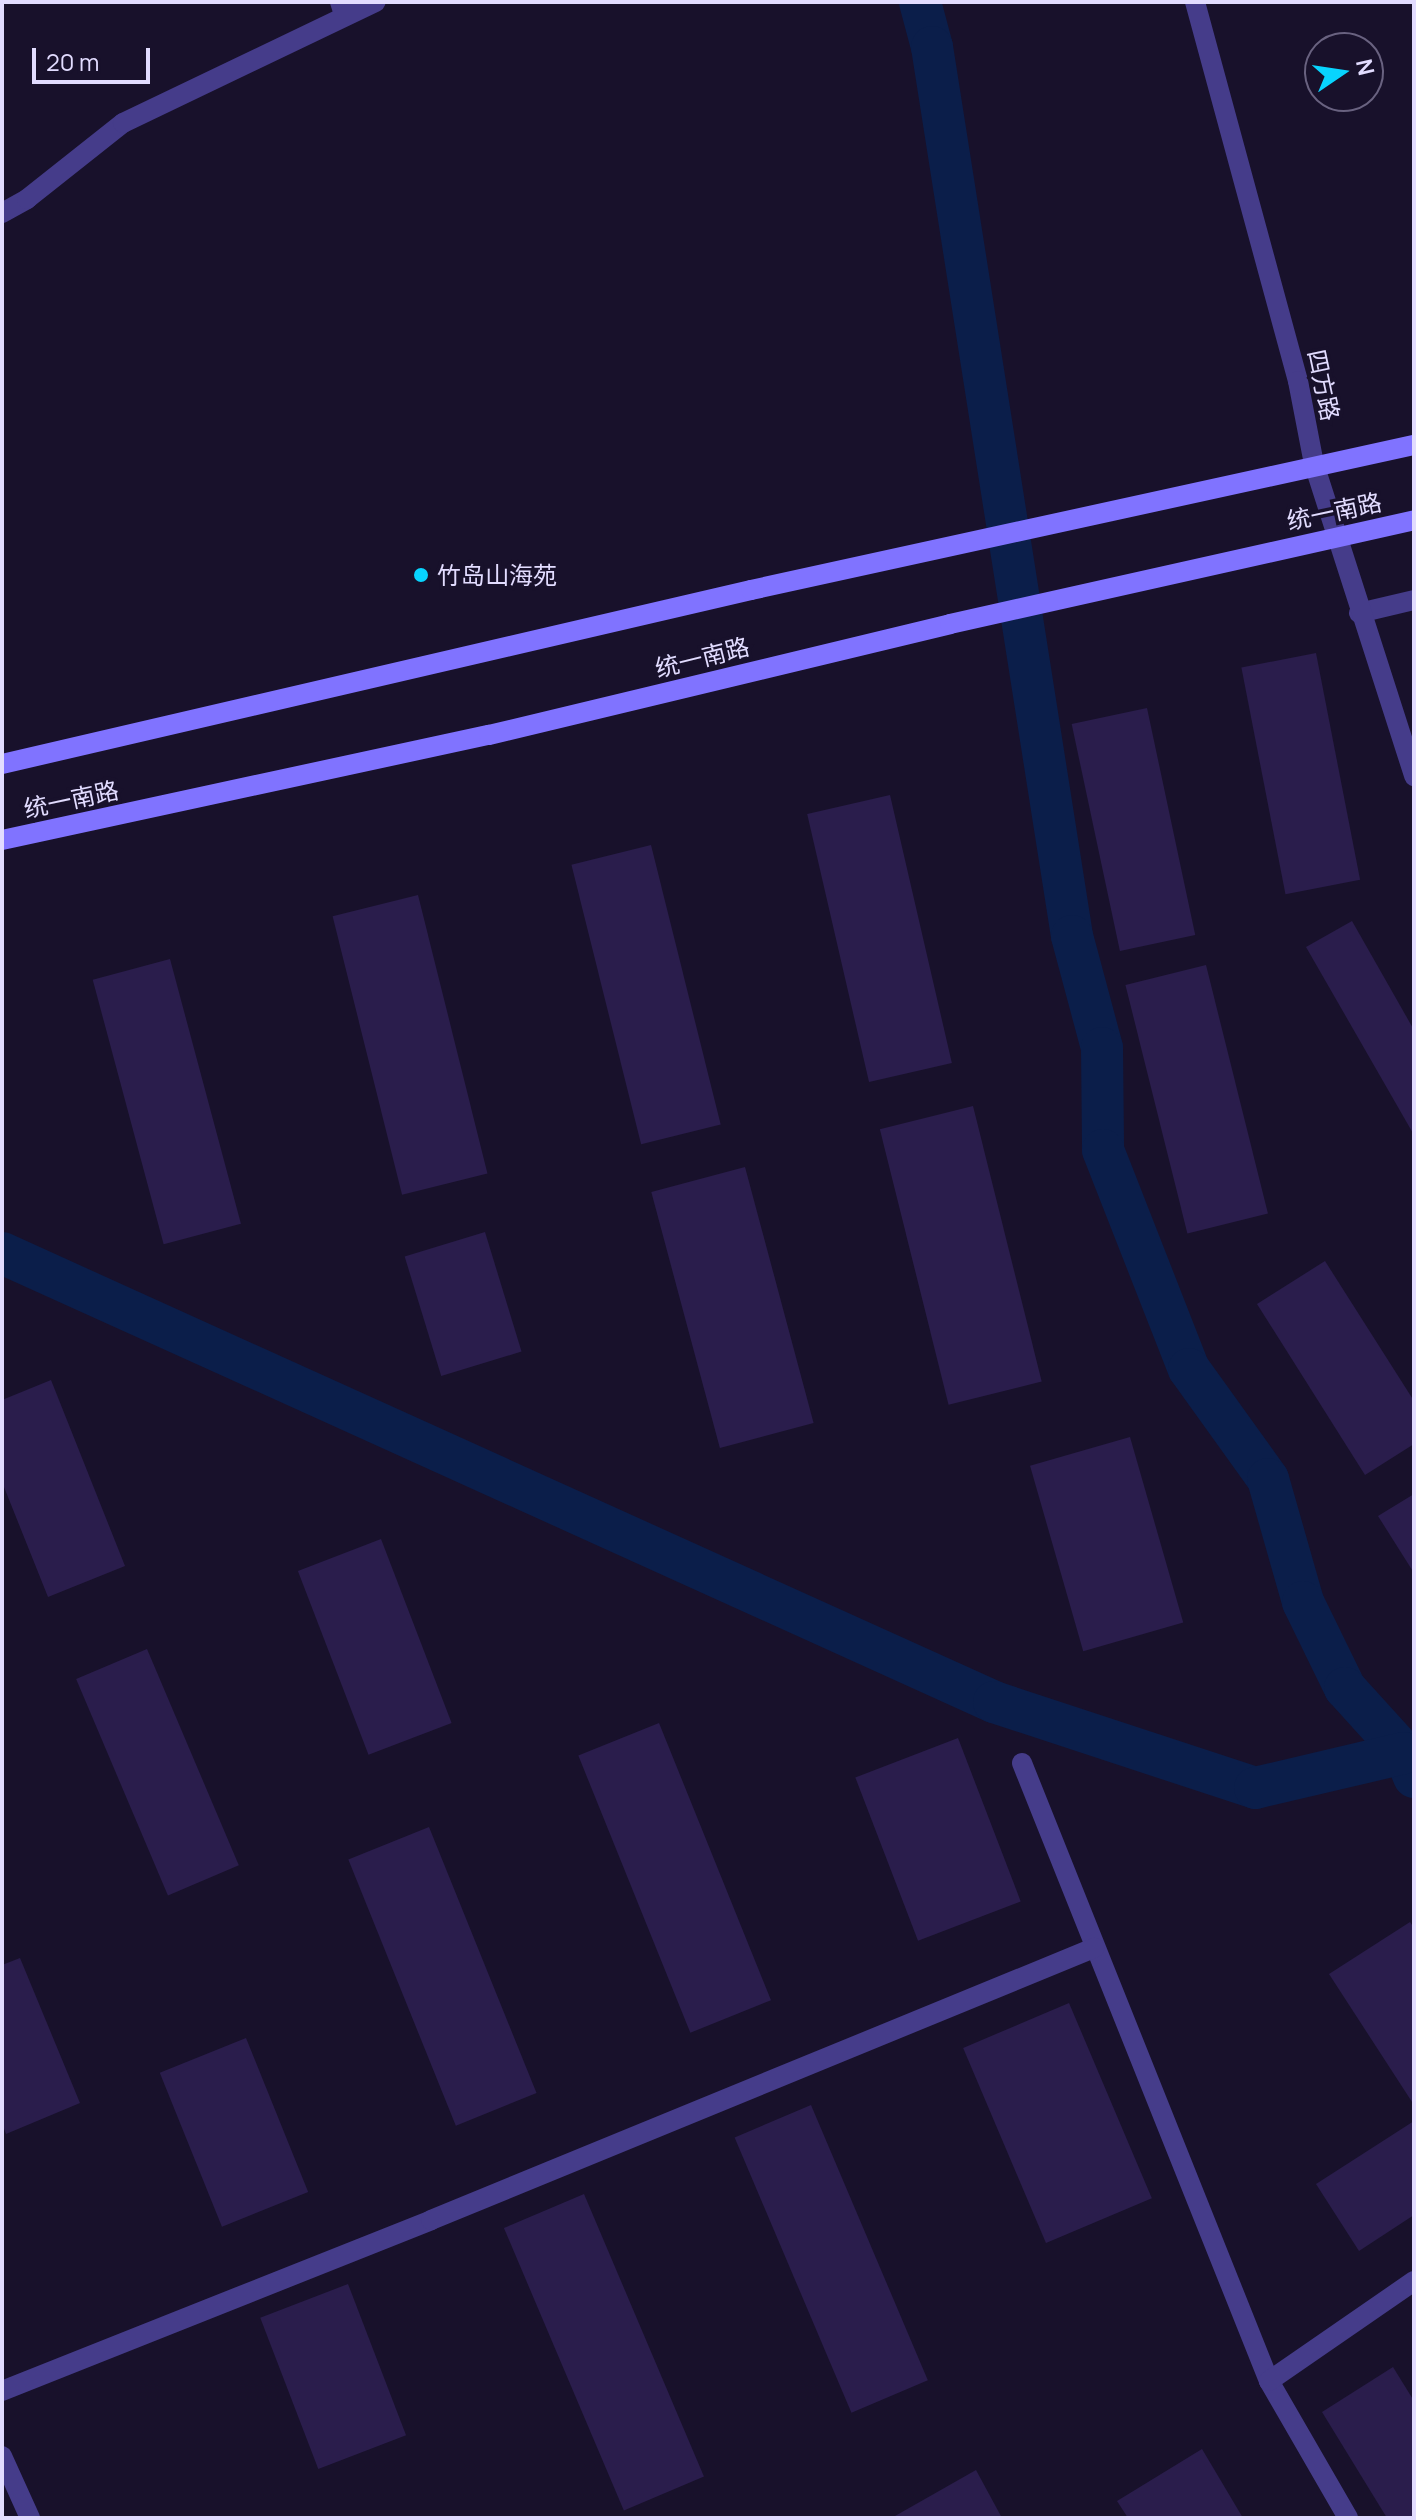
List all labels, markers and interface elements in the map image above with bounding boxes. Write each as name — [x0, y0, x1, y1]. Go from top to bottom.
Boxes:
scale bar — [36, 32, 154, 82]
north arrow — [1304, 32, 1384, 112]
text: 20 m — [46, 45, 99, 78]
text: N — [1349, 56, 1382, 78]
street label: 四方路 — [1302, 347, 1346, 423]
street label: 统一南路 — [1284, 487, 1384, 535]
place label: 竹岛山海苑 — [437, 561, 557, 589]
marker: 竹岛山海苑 — [412, 566, 430, 584]
street label: 统一南路 — [652, 631, 752, 683]
street label: 统一南路 — [21, 775, 121, 823]

